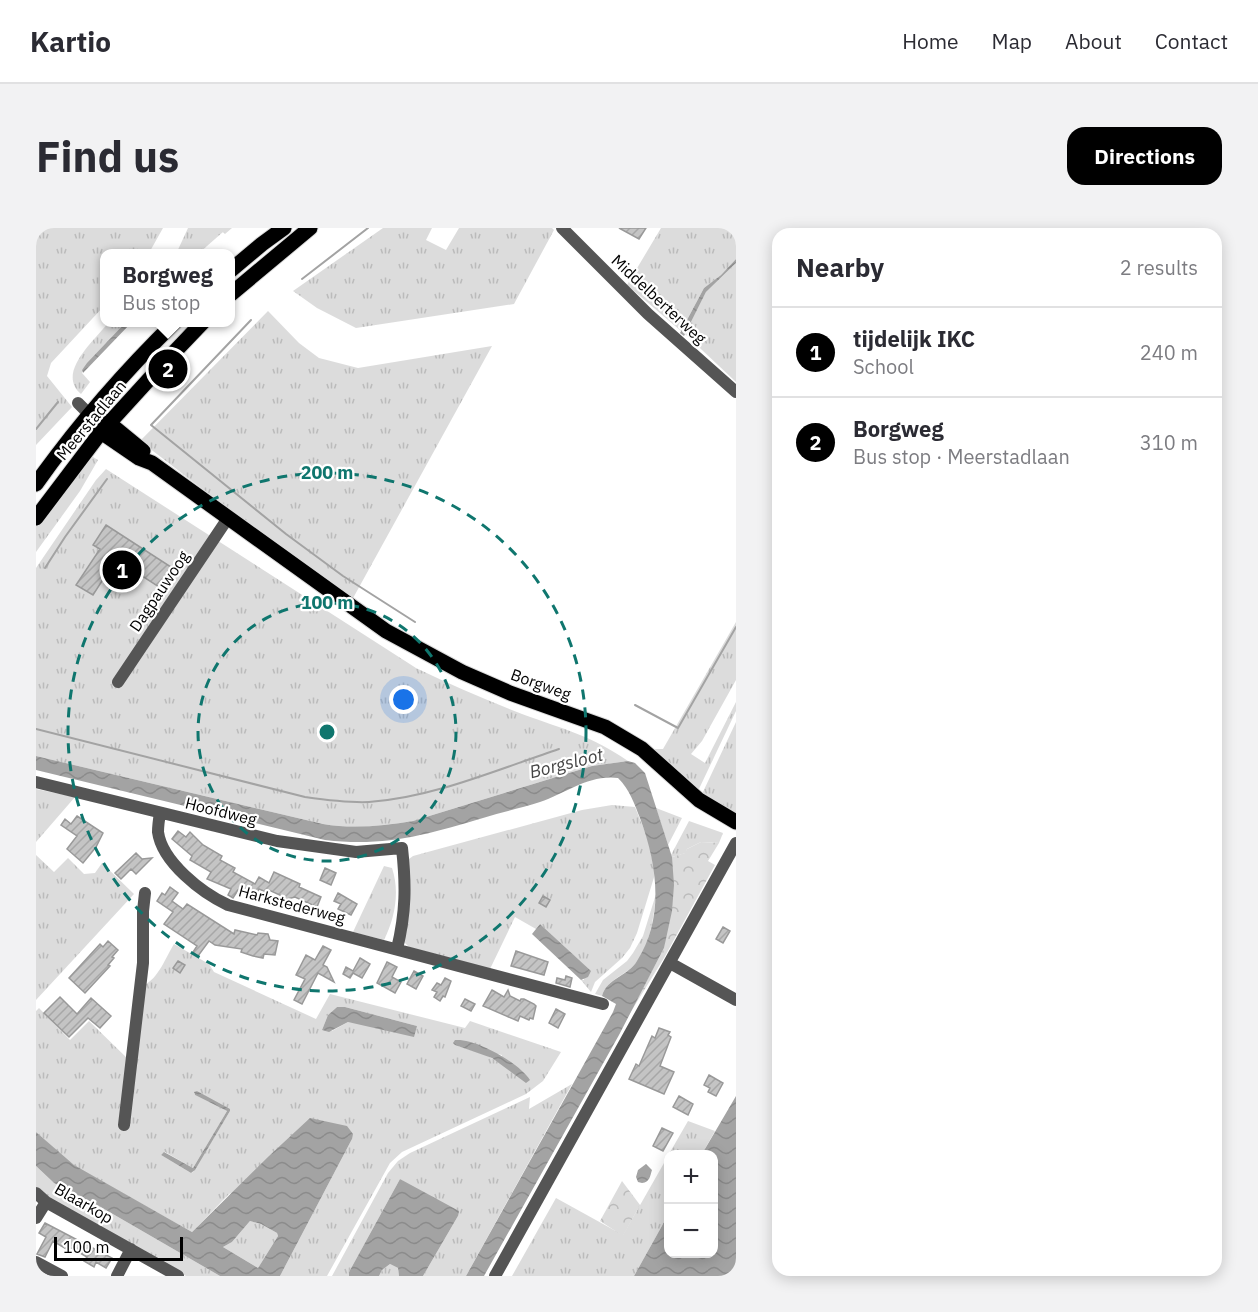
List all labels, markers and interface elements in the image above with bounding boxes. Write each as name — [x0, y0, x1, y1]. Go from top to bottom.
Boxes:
text: Kartio — [30, 23, 111, 60]
text: Home — [902, 27, 959, 55]
text: Map — [992, 27, 1032, 55]
text: About — [1065, 27, 1122, 55]
text: Contact — [1155, 27, 1228, 55]
button: Directions — [1067, 127, 1222, 185]
text: Find us — [36, 129, 179, 184]
popup — [100, 249, 235, 327]
street label: Middelberterweg — [607, 250, 711, 348]
text: Nearby — [796, 250, 884, 284]
text: 2 results — [1120, 254, 1198, 281]
text: Borgweg — [122, 260, 213, 289]
text: Bus stop — [122, 289, 200, 316]
text: tijdelijk IKC — [853, 324, 975, 353]
text: 1 — [810, 339, 822, 366]
text: 240 m — [1140, 339, 1198, 366]
pin: 2 — [148, 346, 188, 392]
text: School — [853, 353, 914, 380]
street label: Meerstadlaan — [52, 376, 130, 464]
text: Borgweg — [853, 414, 944, 443]
text: 2 — [810, 429, 822, 456]
text: 310 m — [1140, 429, 1198, 456]
text: Bus stop · Meerstadlaan — [853, 443, 1070, 470]
text: 200 m — [301, 461, 353, 484]
street label: Dagpauwoog — [125, 546, 194, 635]
pin: 1 — [102, 548, 142, 592]
text: 100 m — [301, 591, 353, 614]
street label: Borgweg — [508, 664, 574, 704]
your location — [389, 685, 418, 714]
centre of rings — [317, 722, 337, 742]
water label: Borgsloot — [527, 742, 606, 783]
street label: Hoofdweg — [183, 792, 259, 830]
street label: Harkstederweg — [237, 880, 348, 928]
map controls — [664, 1150, 718, 1258]
button: + — [664, 1150, 718, 1204]
street label: Blaarkop — [51, 1178, 117, 1228]
button: − — [664, 1204, 718, 1258]
scale bar — [54, 1234, 183, 1262]
text: 100 m — [63, 1237, 110, 1257]

